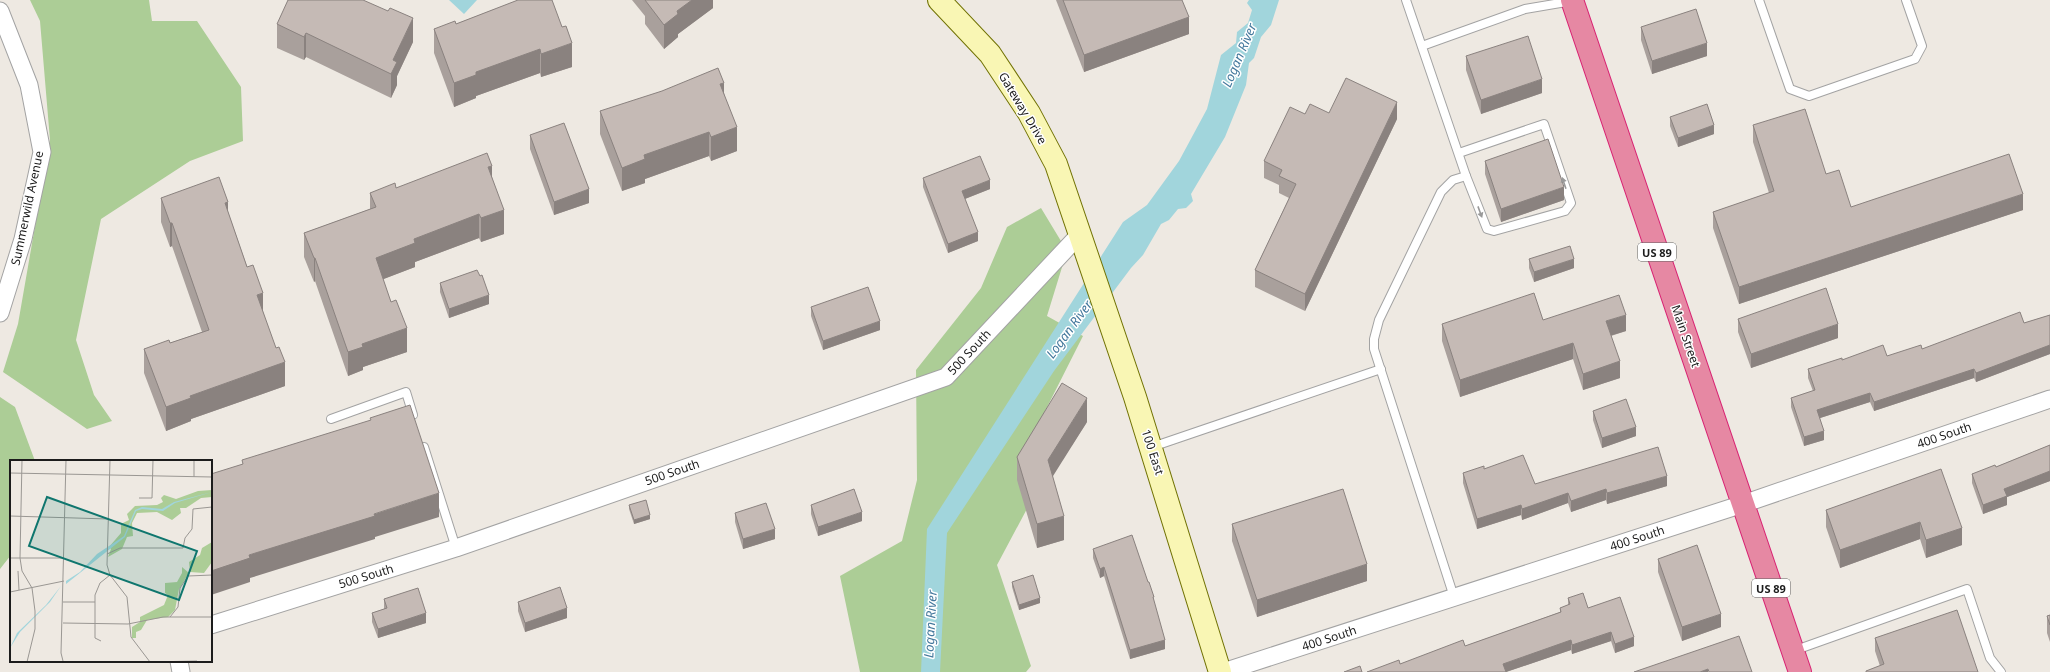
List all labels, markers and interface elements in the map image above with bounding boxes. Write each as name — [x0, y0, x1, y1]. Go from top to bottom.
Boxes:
water label: Logan River — [1217, 19, 1261, 90]
street label: Gateway Drive — [995, 69, 1051, 147]
street label: Summerwild Avenue — [7, 149, 47, 267]
one-way arrow — [1561, 177, 1567, 189]
one-way arrow — [1477, 207, 1483, 219]
road number: US 89 — [1638, 243, 1676, 261]
water label: Logan River — [1042, 296, 1097, 362]
street label: Main Street — [1667, 303, 1705, 370]
street label: 500 South — [943, 325, 995, 379]
street label: 400 South — [1914, 418, 1974, 452]
street label: 100 East — [1138, 427, 1169, 478]
street label: 500 South — [642, 455, 702, 489]
inset map — [10, 460, 212, 662]
street label: 400 South — [1607, 521, 1667, 555]
street label: 500 South — [336, 560, 396, 592]
road number: US 89 — [1752, 579, 1790, 597]
water label: Logan River — [919, 589, 941, 658]
street label: 400 South — [1299, 621, 1359, 655]

